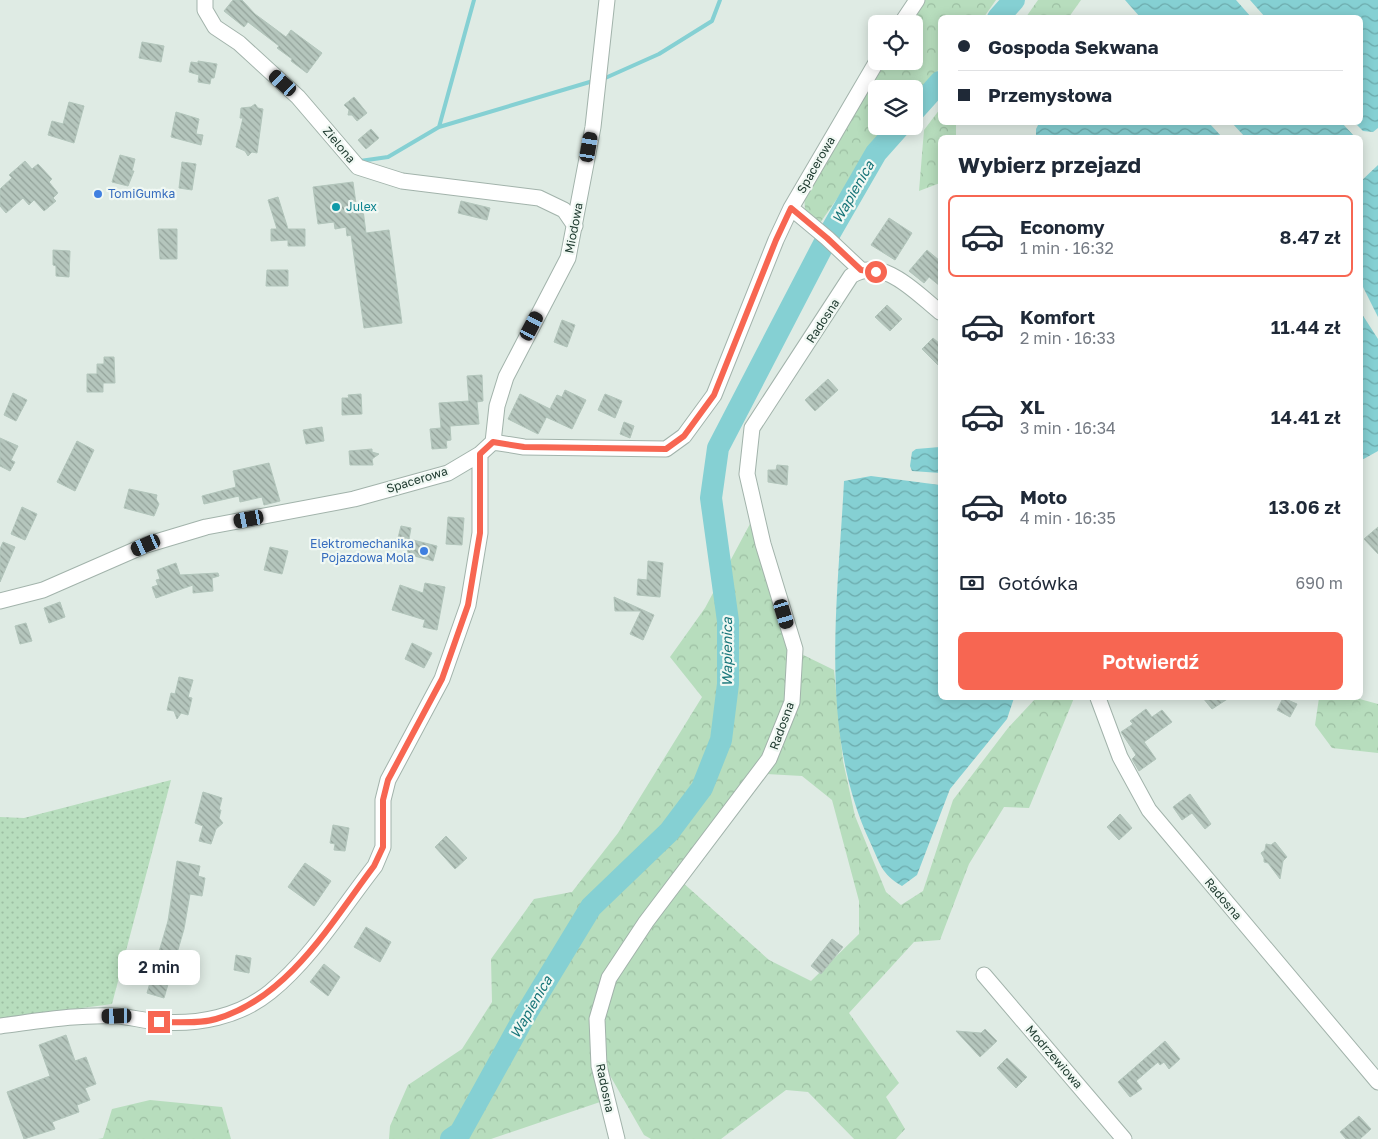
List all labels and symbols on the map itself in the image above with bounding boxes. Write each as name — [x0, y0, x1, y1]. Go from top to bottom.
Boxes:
car — [266, 67, 299, 99]
street label: Zielona — [320, 124, 359, 166]
car — [579, 131, 598, 163]
street label: Spacerowa — [793, 134, 838, 196]
water label: Wapienica — [828, 157, 878, 226]
place label: TomiGumka — [108, 186, 175, 201]
marker: TomiGumka — [92, 188, 104, 200]
place label: Julex — [346, 199, 377, 214]
marker: Julex — [330, 201, 342, 213]
street label: Miodowa — [561, 201, 586, 255]
route start — [865, 261, 887, 283]
street label: Radosna — [803, 296, 842, 346]
car — [518, 309, 545, 343]
street label: Spacerowa — [384, 463, 449, 496]
car — [232, 509, 265, 529]
car — [129, 532, 162, 558]
place label: Elektromechanika Pojazdowa Mola — [310, 536, 414, 565]
marker: Elektromechanika Pojazdowa Mola — [418, 545, 430, 557]
car — [772, 597, 795, 631]
water label: Wapienica — [718, 616, 735, 687]
street label: Radosna — [766, 700, 797, 752]
street label: Radosna — [1202, 875, 1245, 923]
callout: 2 min — [118, 950, 200, 984]
water label: Wapienica — [506, 972, 556, 1041]
car — [101, 1008, 132, 1024]
route end — [148, 1011, 170, 1033]
street label: Modrzewiowa — [1023, 1022, 1086, 1091]
street label: Radosna — [593, 1062, 618, 1114]

